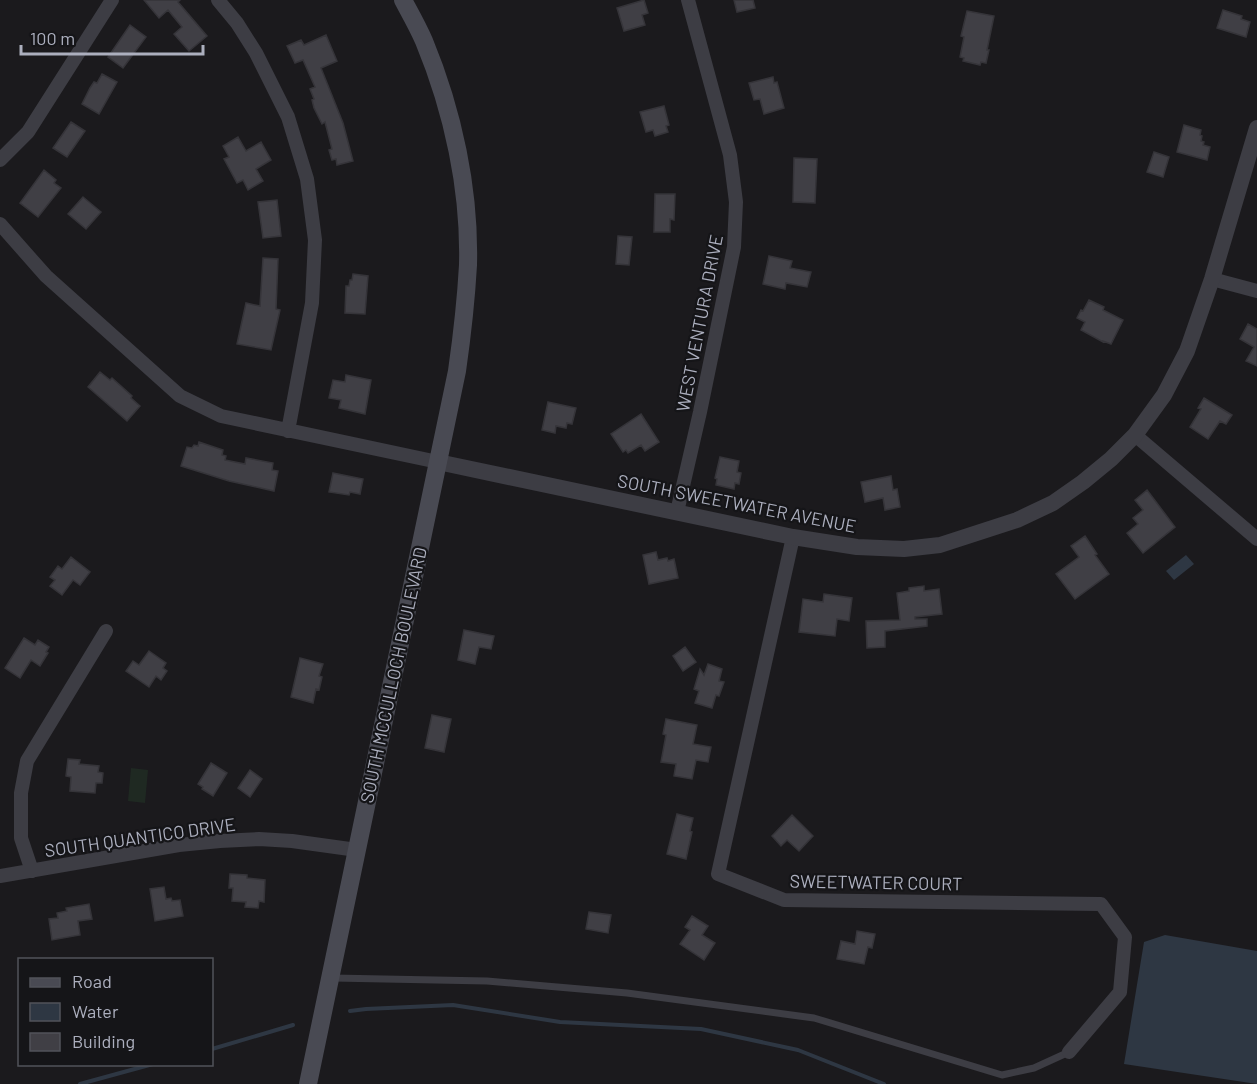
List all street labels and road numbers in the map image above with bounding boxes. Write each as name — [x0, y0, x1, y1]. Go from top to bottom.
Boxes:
street label: WEST VENTURA DRIVE — [671, 233, 727, 413]
street label: SOUTH SWEETWATER AVENUE — [616, 469, 858, 537]
street label: SOUTH MCCULLOCH BOULEVARD — [355, 545, 431, 805]
street label: SOUTH QUANTICO DRIVE — [43, 813, 237, 861]
street label: SWEETWATER COURT — [790, 869, 962, 895]

